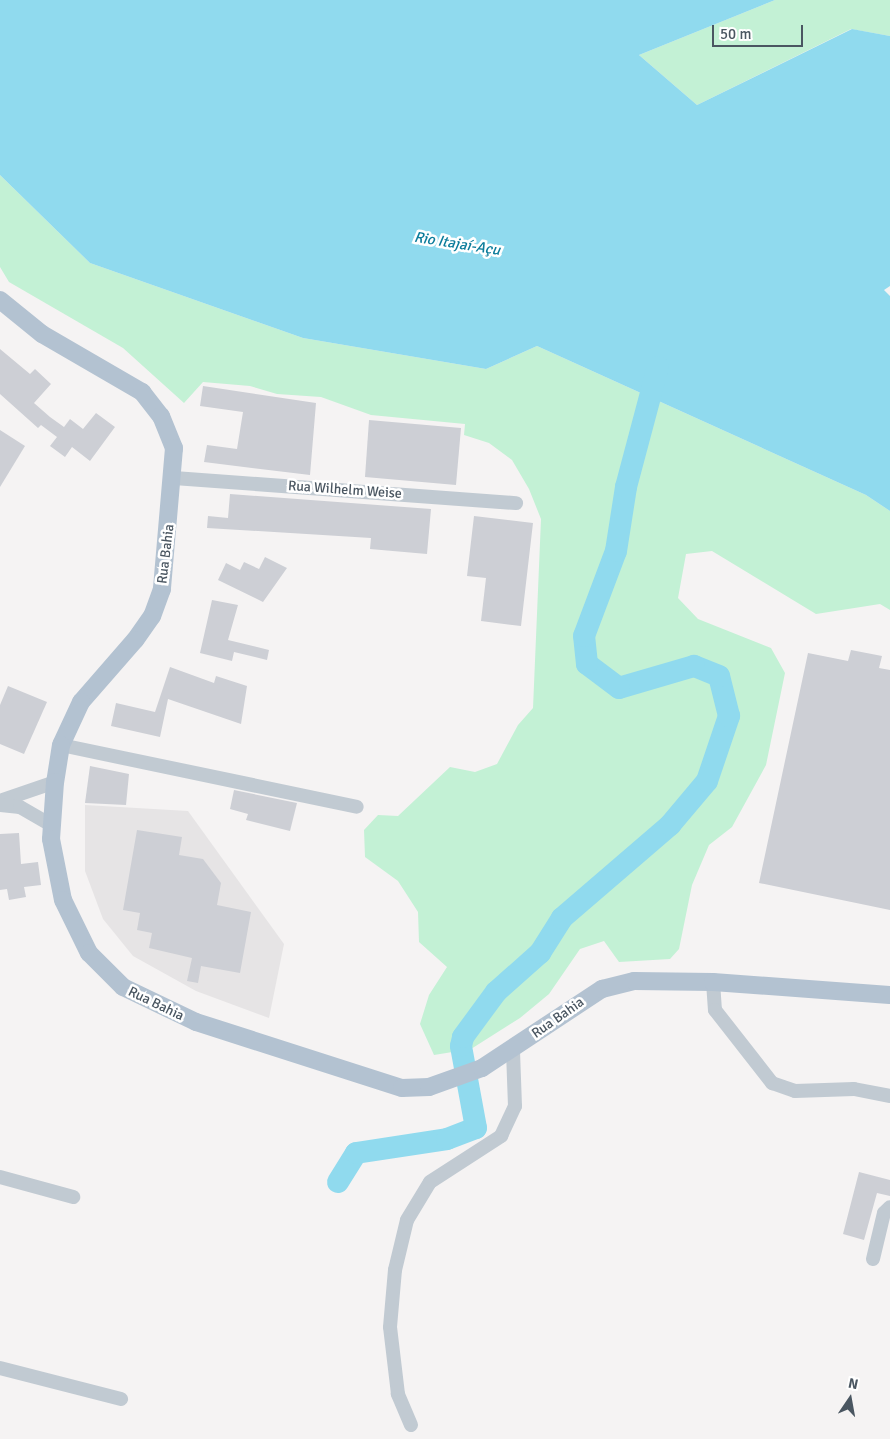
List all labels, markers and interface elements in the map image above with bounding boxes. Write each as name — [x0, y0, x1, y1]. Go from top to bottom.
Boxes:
scale bar — [715, 15, 806, 47]
text: 50 m — [720, 25, 751, 43]
water label: Rio Itajaí-Açu — [413, 228, 501, 260]
street label: Rua Wilhelm Weise — [288, 478, 402, 502]
street label: Rua Bahia — [154, 523, 178, 585]
street label: Rua Bahia — [125, 983, 187, 1025]
street label: Rua Bahia — [529, 994, 587, 1042]
north arrow — [825, 1374, 875, 1424]
text: N — [847, 1375, 860, 1393]

